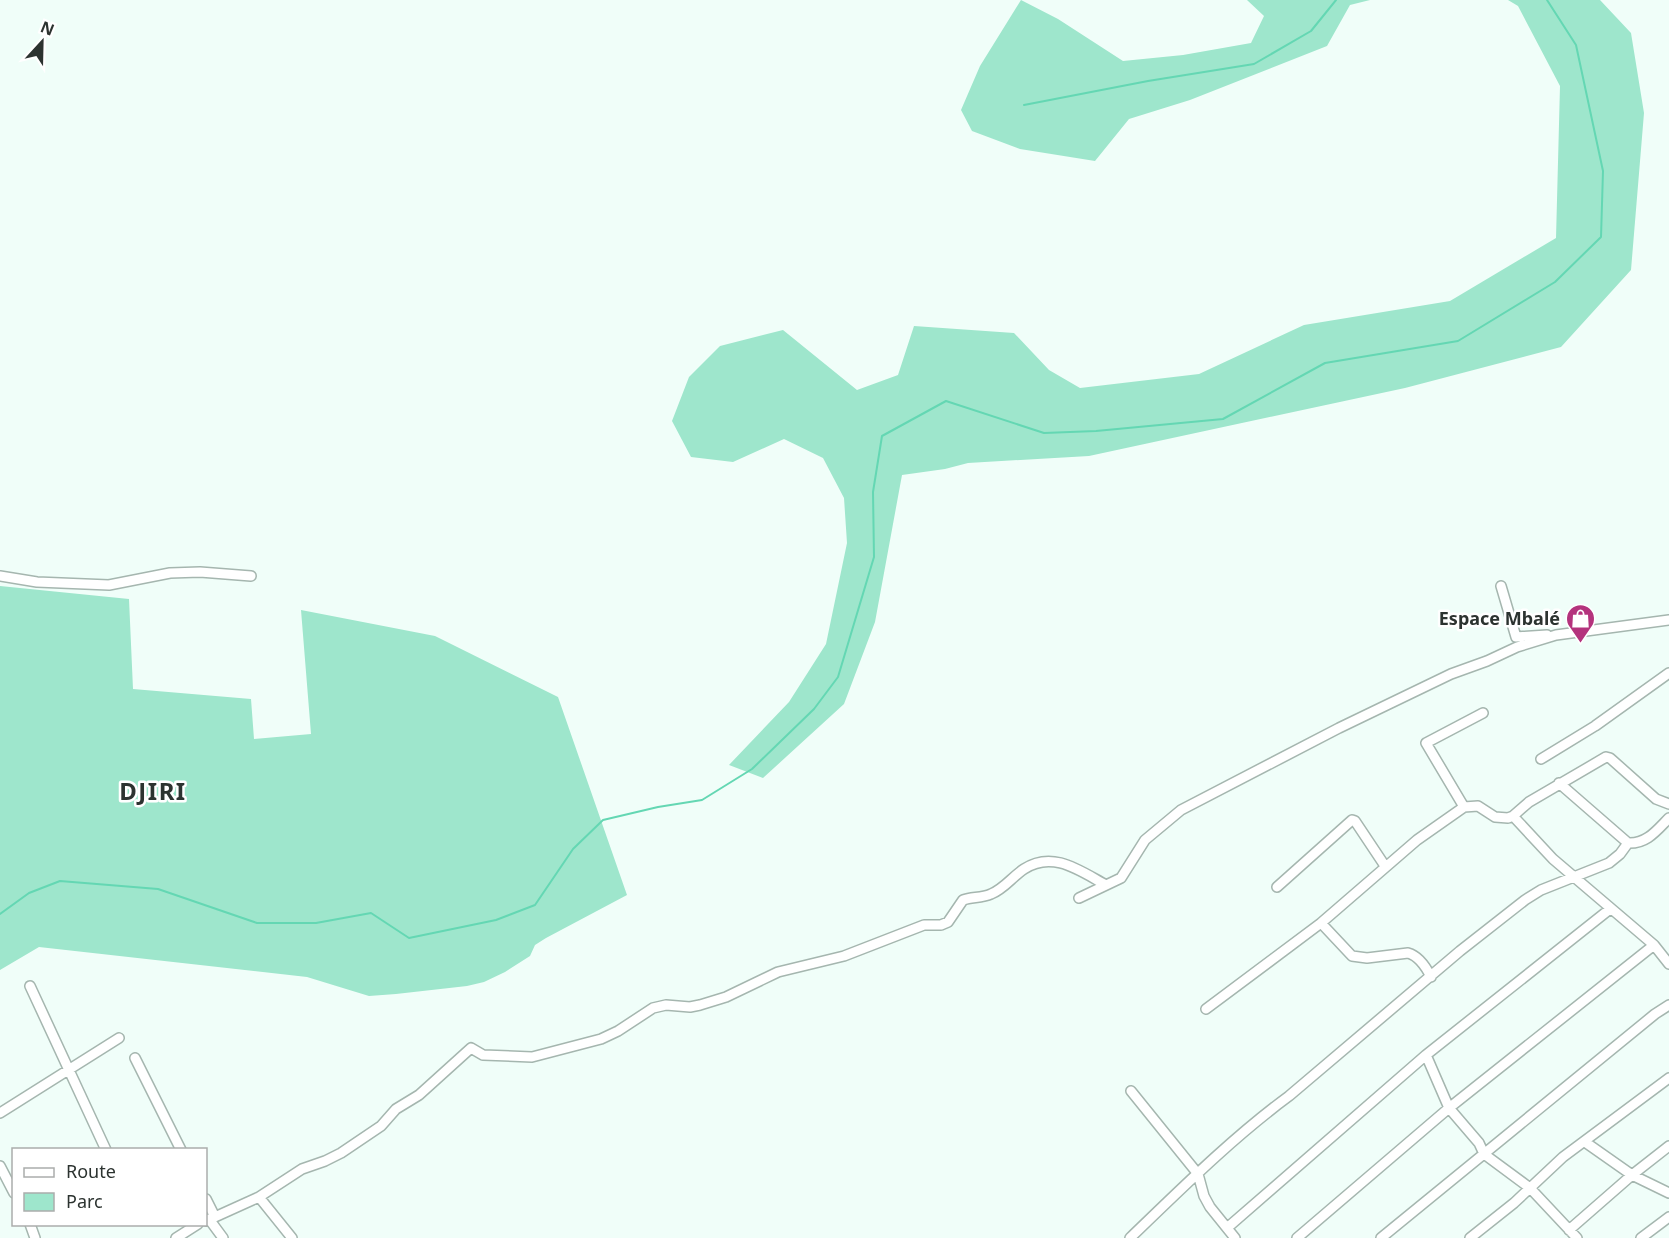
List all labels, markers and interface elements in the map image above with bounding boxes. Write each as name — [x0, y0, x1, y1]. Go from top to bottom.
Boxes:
north arrow — [12, 12, 72, 72]
text: N — [37, 15, 58, 41]
shop icon: Espace Mbalé — [1565, 602, 1597, 644]
place label: Espace Mbalé — [1439, 606, 1560, 630]
district label: DJIRI — [119, 774, 187, 807]
legend — [12, 1148, 207, 1226]
text: Route — [66, 1159, 116, 1183]
text: Parc — [66, 1189, 103, 1213]

